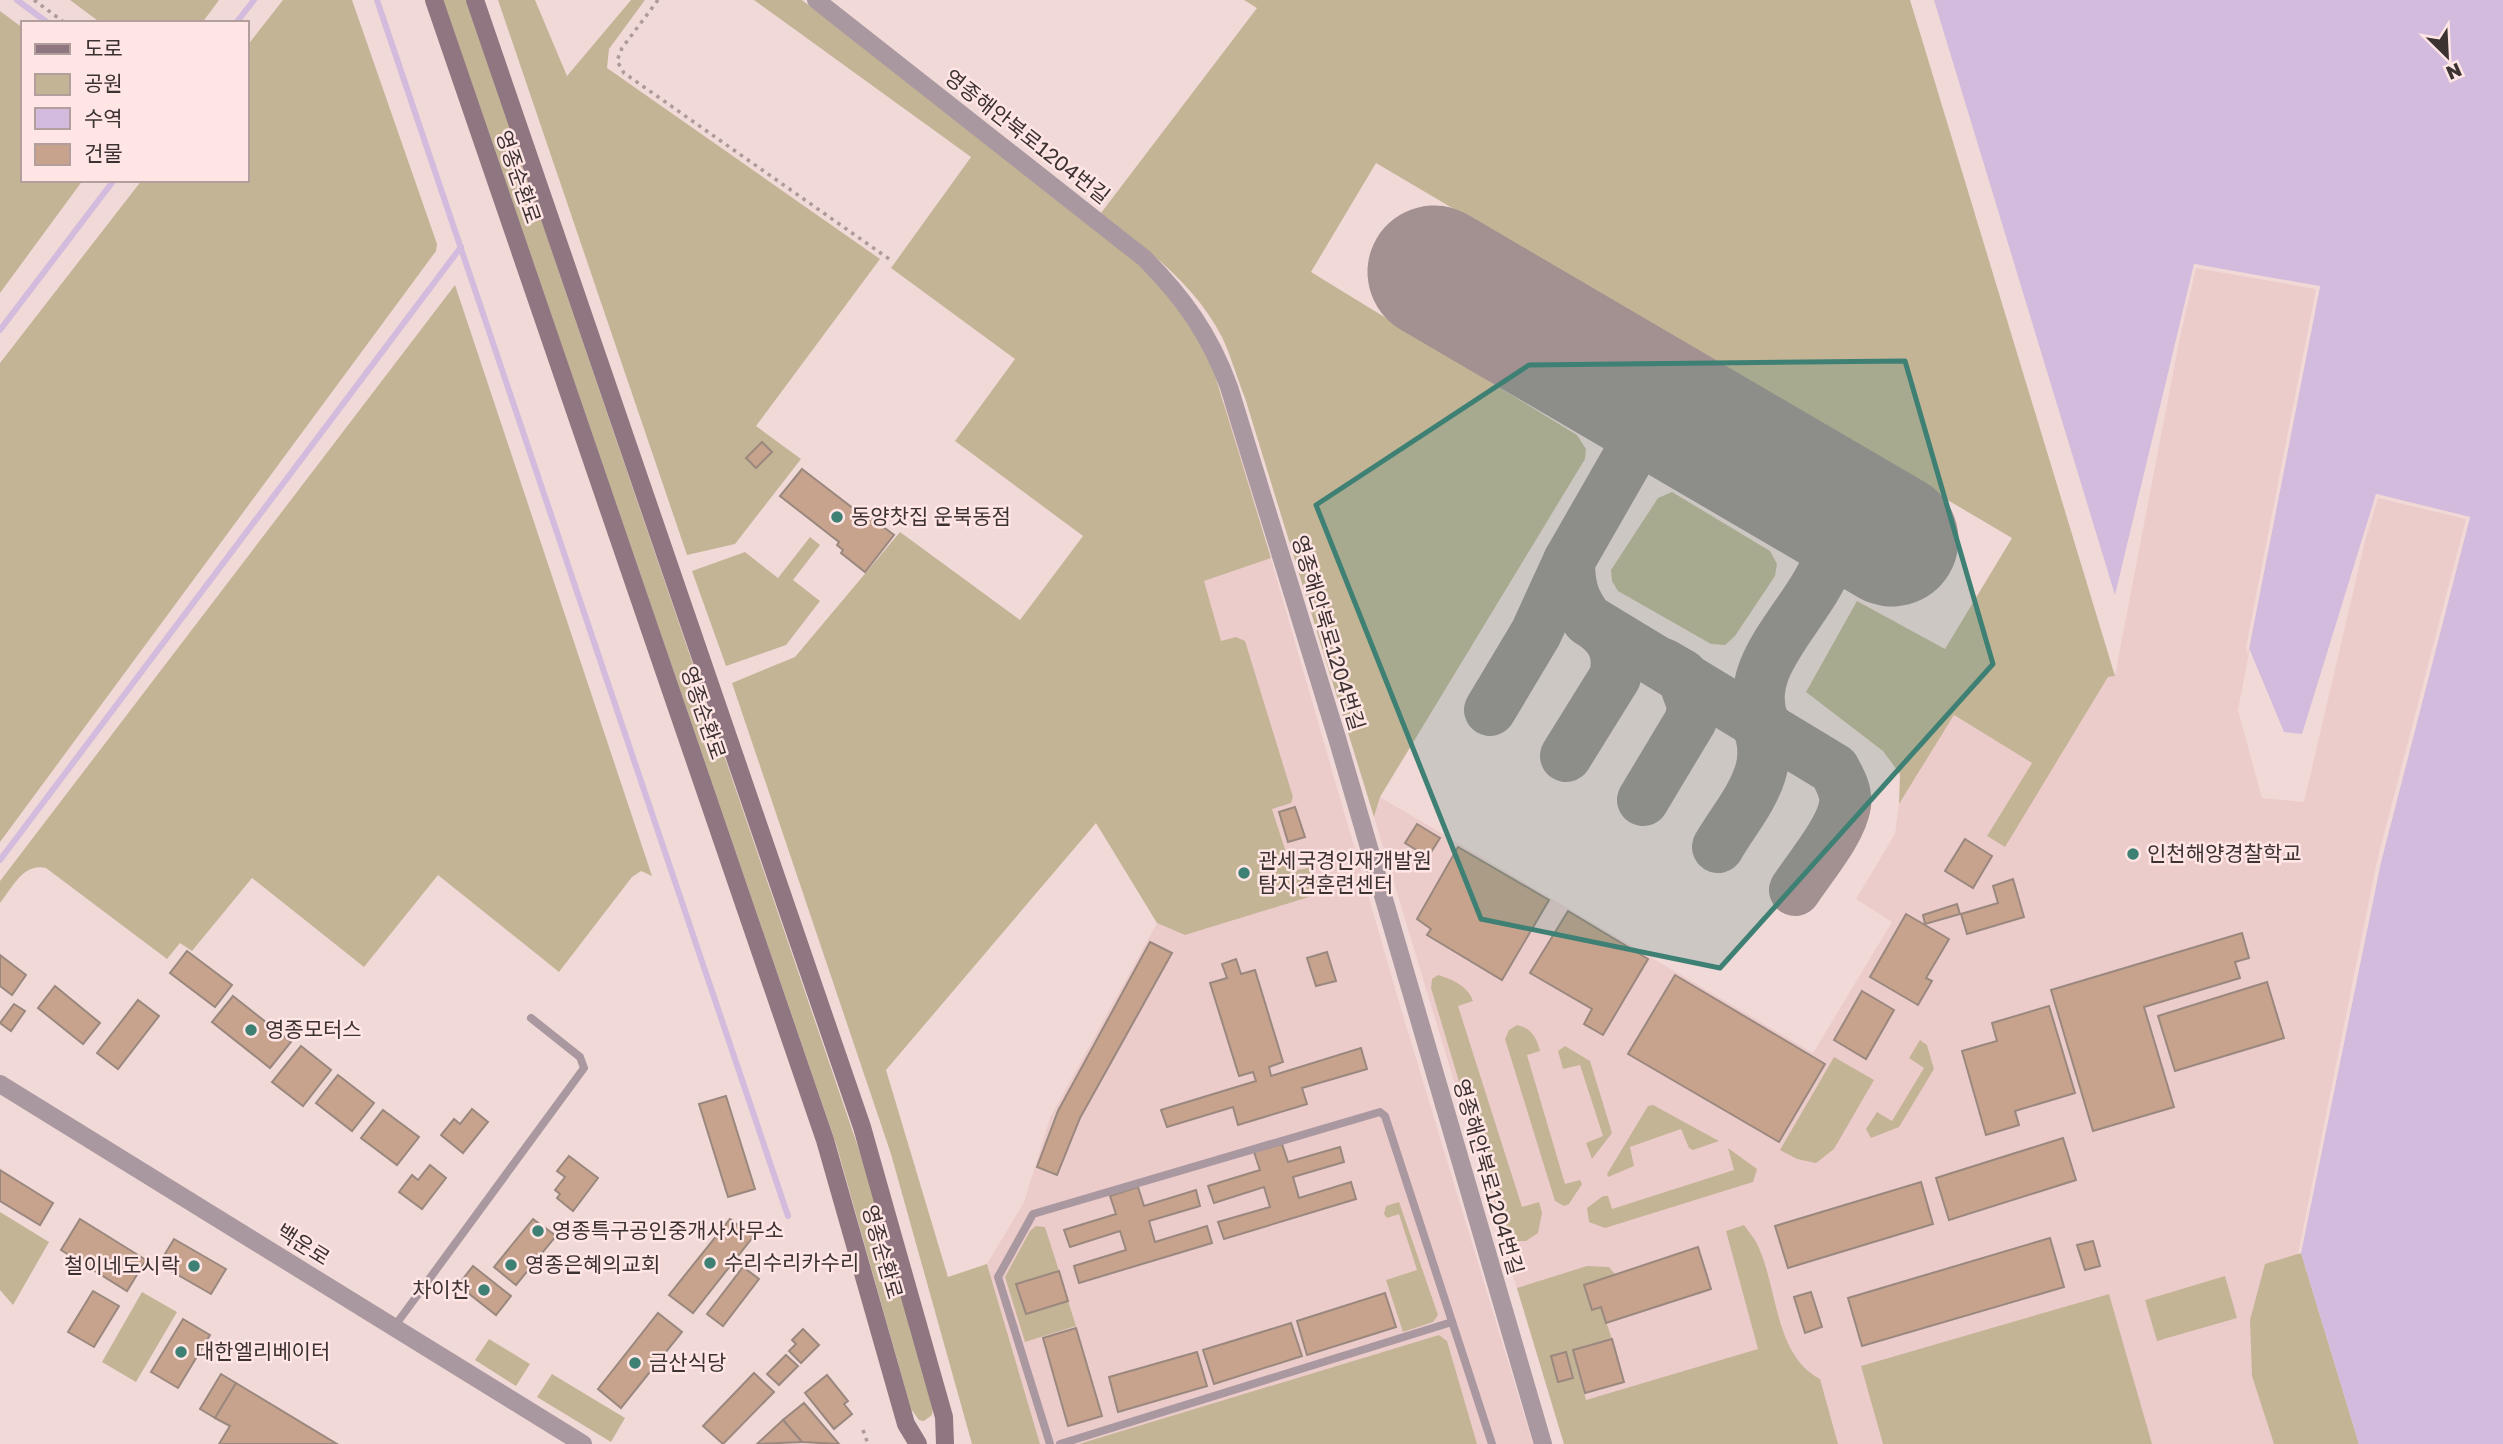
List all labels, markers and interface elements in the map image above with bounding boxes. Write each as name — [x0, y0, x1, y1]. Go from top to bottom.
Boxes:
legend — [21, 21, 248, 182]
north arrow — [2412, 21, 2482, 91]
text: 도로 — [84, 35, 123, 61]
text: N — [2443, 59, 2465, 85]
street label: 영종해안북로1204번길 — [940, 64, 1116, 209]
text: 공원 — [84, 70, 123, 96]
text: 수역 — [84, 105, 123, 131]
street label: 영종순환로 — [491, 127, 547, 227]
text: 건물 — [84, 140, 123, 166]
place label: 동양찻집 운북동점 — [851, 503, 1011, 529]
marker: 동양찻집 운북동점 — [829, 509, 845, 525]
street label: 영종해안북로1204번길 — [1287, 532, 1371, 733]
street label: 영종순환로 — [676, 663, 732, 763]
place label: 인천해양경찰학교 — [2147, 840, 2302, 866]
marker: 인천해양경찰학교 — [2125, 846, 2141, 862]
place label: 관세국경인재개발원 탐지견훈련센터 — [1258, 847, 1432, 897]
marker: 관세국경인재개발원 탐지견훈련센터 — [1236, 865, 1252, 881]
place label: 영종모터스 — [265, 1016, 362, 1042]
marker: 영종모터스 — [243, 1022, 259, 1038]
street label: 영종해안북로1204번길 — [1449, 1076, 1529, 1278]
street label: 영종순환로 — [857, 1202, 909, 1302]
place label: 영종특구공인중개사사무소 — [552, 1217, 784, 1243]
street label: 백운로 — [272, 1218, 335, 1271]
marker: 영종특구공인중개사사무소 — [530, 1223, 546, 1239]
place label: 수리수리카수리 — [724, 1249, 859, 1275]
place label: 영종은혜의교회 — [525, 1251, 660, 1277]
place label: 철이네도시락 — [64, 1252, 180, 1278]
marker: 수리수리카수리 — [702, 1255, 718, 1271]
marker: 영종은혜의교회 — [503, 1257, 519, 1273]
marker: 철이네도시락 — [186, 1258, 202, 1274]
place label: 차이찬 — [412, 1276, 470, 1302]
marker: 차이찬 — [476, 1282, 492, 1298]
place label: 대한엘리베이터 — [195, 1338, 330, 1364]
marker: 대한엘리베이터 — [173, 1344, 189, 1360]
place label: 금산식당 — [649, 1349, 726, 1375]
marker: 금산식당 — [627, 1355, 643, 1371]

